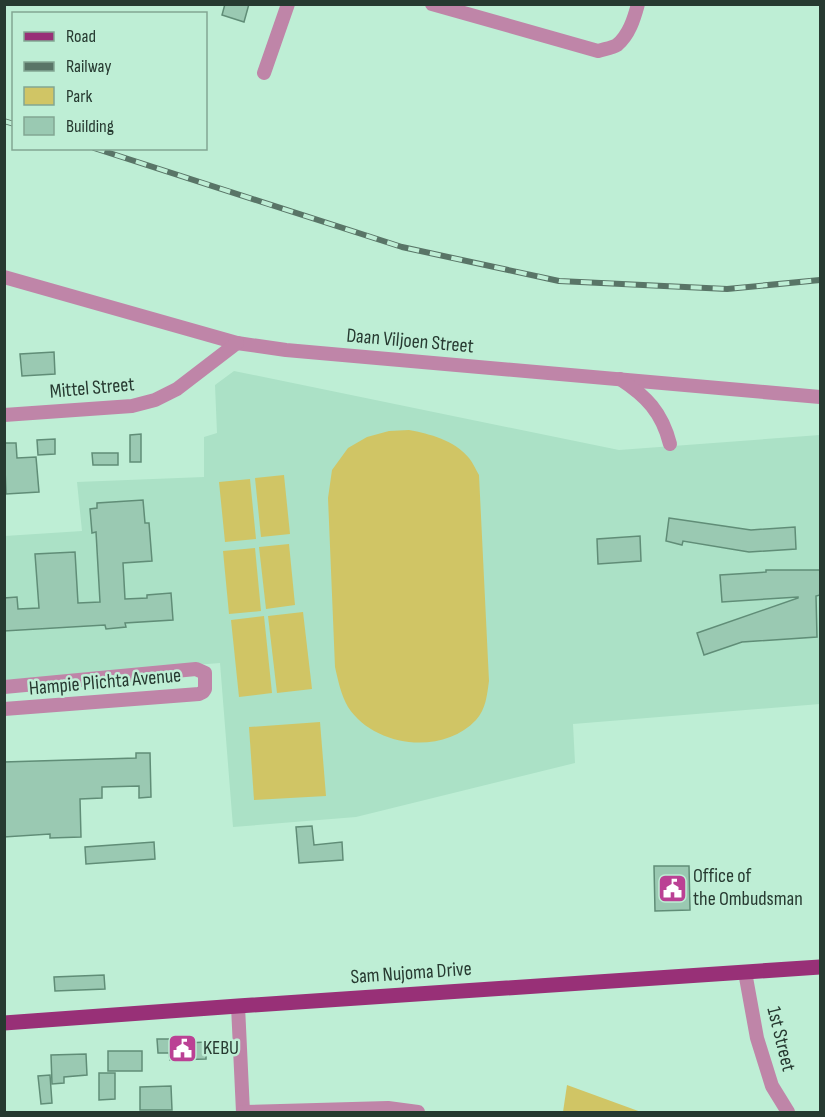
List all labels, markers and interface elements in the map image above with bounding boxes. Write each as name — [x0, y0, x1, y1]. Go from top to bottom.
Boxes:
legend — [12, 12, 207, 150]
text: Road — [66, 26, 96, 47]
text: Railway — [66, 56, 111, 77]
text: Park — [66, 86, 92, 107]
text: Building — [66, 116, 114, 137]
street label: Daan Viljoen Street — [345, 323, 475, 359]
street label: Mittel Street — [49, 372, 135, 404]
street label: Hampie Plichta Avenue — [28, 663, 182, 701]
place label: Office of the Ombudsman — [693, 864, 803, 911]
public building icon: Office of the Ombudsman — [656, 872, 688, 904]
street label: Sam Nujoma Drive — [350, 957, 472, 989]
street label: 1st Street — [761, 1004, 801, 1074]
public building icon: KEBU — [166, 1032, 198, 1064]
place label: KEBU — [203, 1036, 239, 1060]

